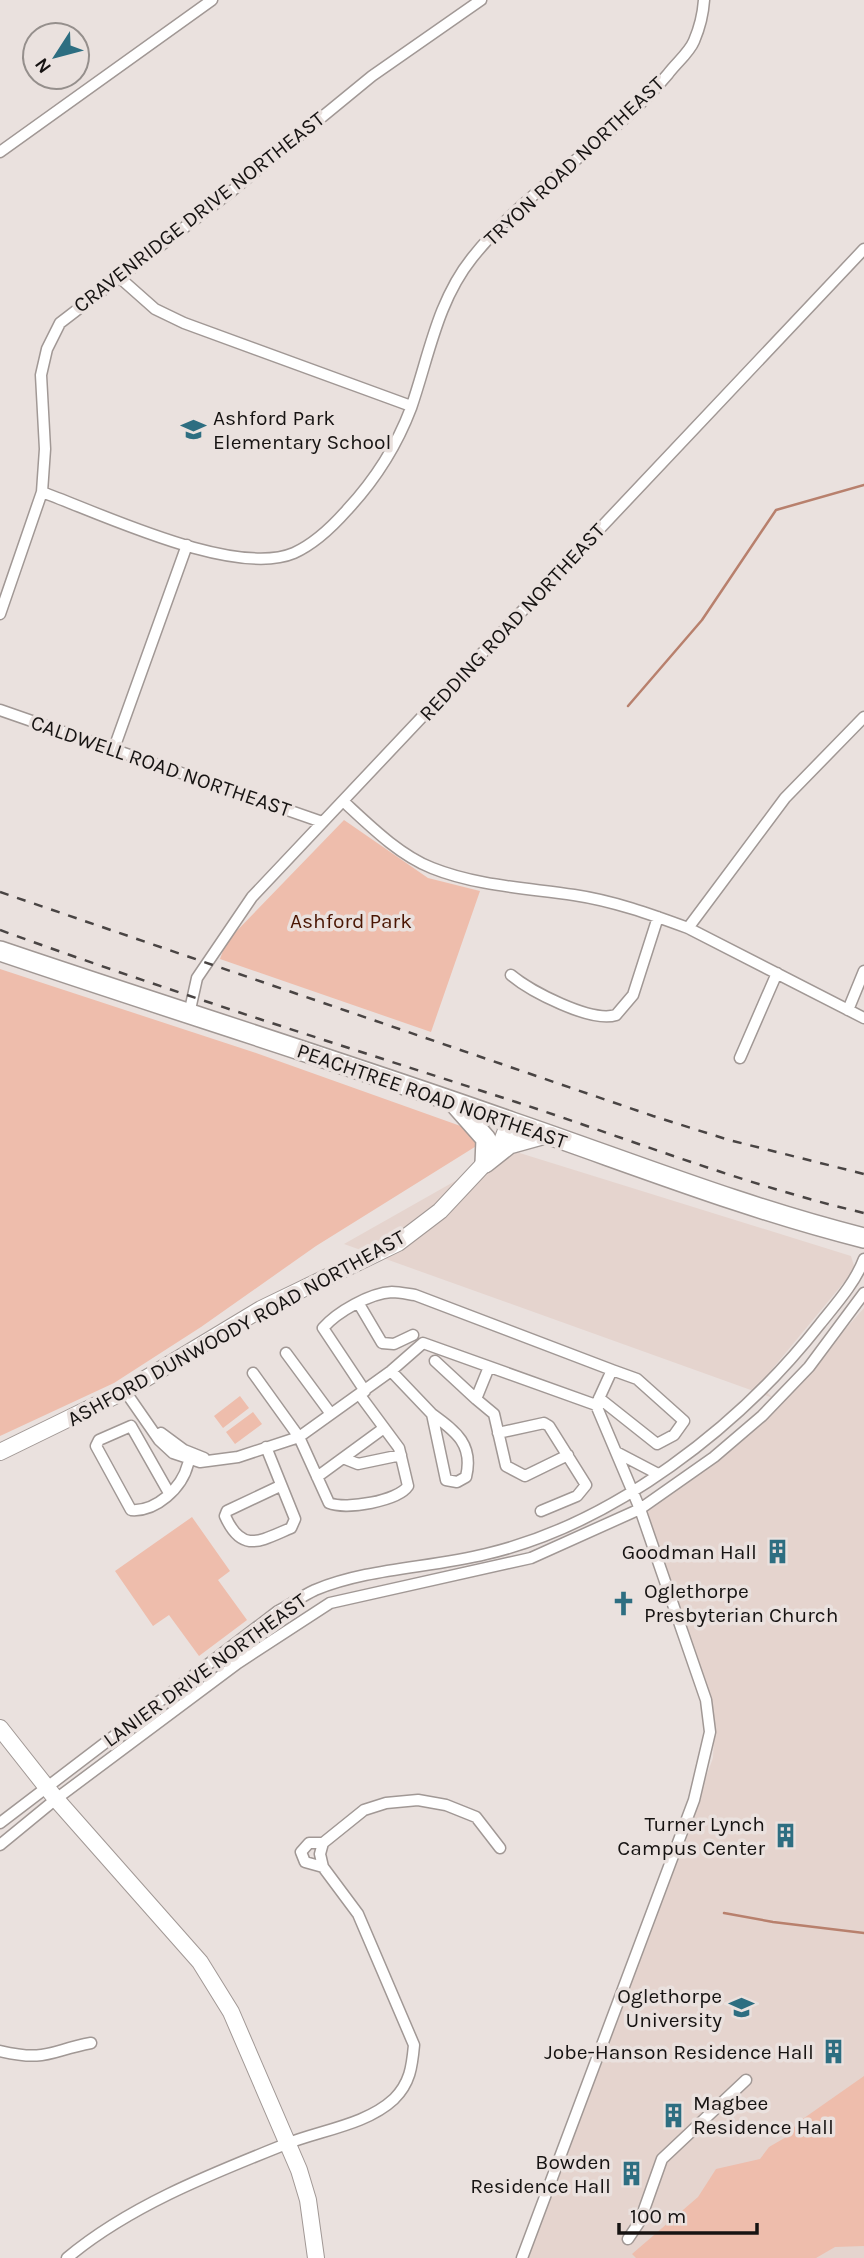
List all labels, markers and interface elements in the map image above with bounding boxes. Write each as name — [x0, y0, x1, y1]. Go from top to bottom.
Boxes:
north arrow — [21, 21, 91, 91]
text: N — [30, 53, 56, 77]
street label: TRYON ROAD NORTHEAST — [479, 71, 669, 251]
street label: CRAVENRIDGE DRIVE NORTHEAST — [69, 106, 330, 317]
place label: Ashford Park Elementary School — [213, 406, 391, 454]
school or university icon: Ashford Park Elementary School — [179, 416, 207, 444]
street label: REDDING ROAD NORTHEAST — [414, 518, 610, 726]
street label: CALDWELL ROAD NORTHEAST — [28, 710, 295, 822]
park label: Ashford Park — [290, 909, 412, 933]
street label: PEACHTREE ROAD NORTHEAST — [294, 1038, 571, 1154]
street label: ASHFORD DUNWOODY ROAD NORTHEAST — [63, 1225, 410, 1431]
building icon: Goodman Hall — [763, 1538, 791, 1566]
place label: Goodman Hall — [622, 1540, 757, 1564]
place label: Oglethorpe Presbyterian Church — [644, 1579, 838, 1627]
street label: LANIER DRIVE NORTHEAST — [99, 1588, 312, 1752]
church icon: Oglethorpe Presbyterian Church — [610, 1589, 638, 1617]
place label: Turner Lynch Campus Center — [617, 1812, 765, 1860]
building icon: Turner Lynch Campus Center — [771, 1822, 799, 1850]
place label: Oglethorpe University — [617, 1984, 722, 2032]
school or university icon: Oglethorpe University — [728, 1994, 756, 2022]
building icon: Jobe-Hanson Residence Hall — [820, 2038, 848, 2066]
place label: Jobe-Hanson Residence Hall — [544, 2040, 814, 2064]
place label: Magbee Residence Hall — [693, 2091, 834, 2139]
building icon: Magbee Residence Hall — [659, 2101, 687, 2129]
place label: Bowden Residence Hall — [470, 2150, 611, 2198]
building icon: Bowden Residence Hall — [617, 2160, 645, 2188]
scale bar — [619, 2192, 757, 2236]
text: 100 m — [630, 2204, 687, 2228]

